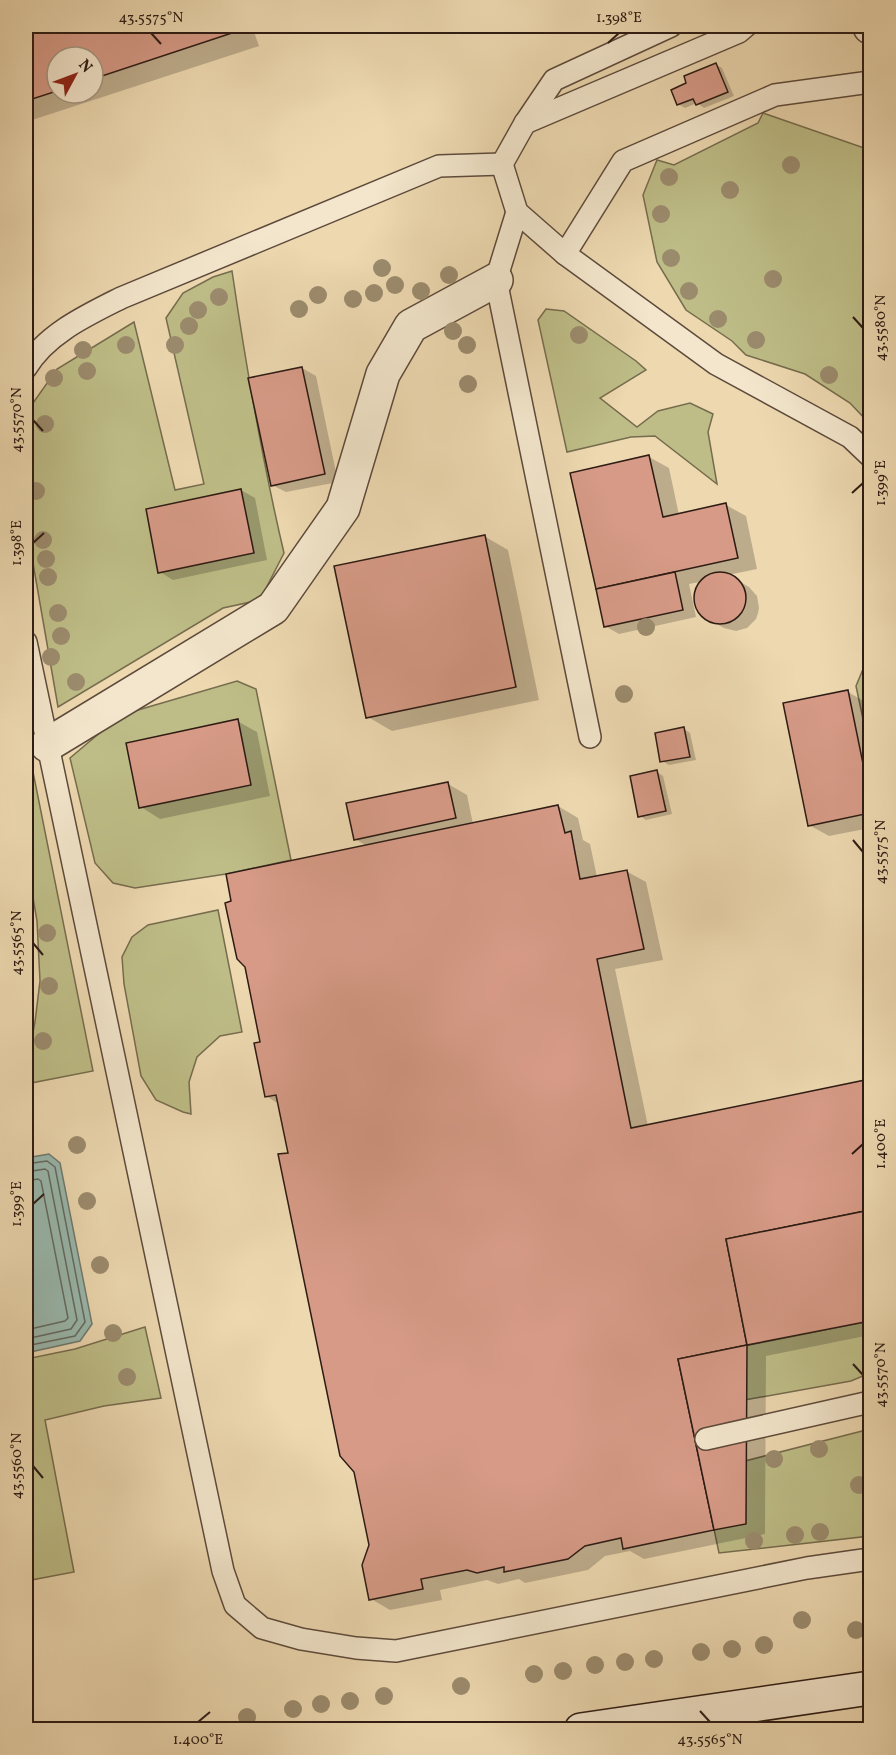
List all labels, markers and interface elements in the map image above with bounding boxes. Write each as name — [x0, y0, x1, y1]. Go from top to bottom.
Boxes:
text: 43.5575°N — [119, 8, 183, 29]
text: 1.398°E — [596, 8, 642, 29]
north arrow — [45, 45, 105, 105]
text: N — [73, 55, 97, 78]
text: 43.5580°N — [871, 295, 892, 361]
text: 43.5570°N — [7, 387, 28, 453]
text: 1.399°E — [871, 460, 892, 506]
text: 1.398°E — [7, 520, 28, 566]
text: 43.5575°N — [871, 820, 892, 884]
text: 43.5565°N — [7, 910, 28, 976]
text: 1.400°E — [871, 1119, 892, 1169]
text: 1.399°E — [7, 1181, 28, 1227]
text: 43.5570°N — [871, 1342, 892, 1408]
text: 43.5560°N — [7, 1433, 28, 1499]
text: 1.400°E — [173, 1730, 223, 1751]
text: 43.5565°N — [677, 1730, 743, 1751]

